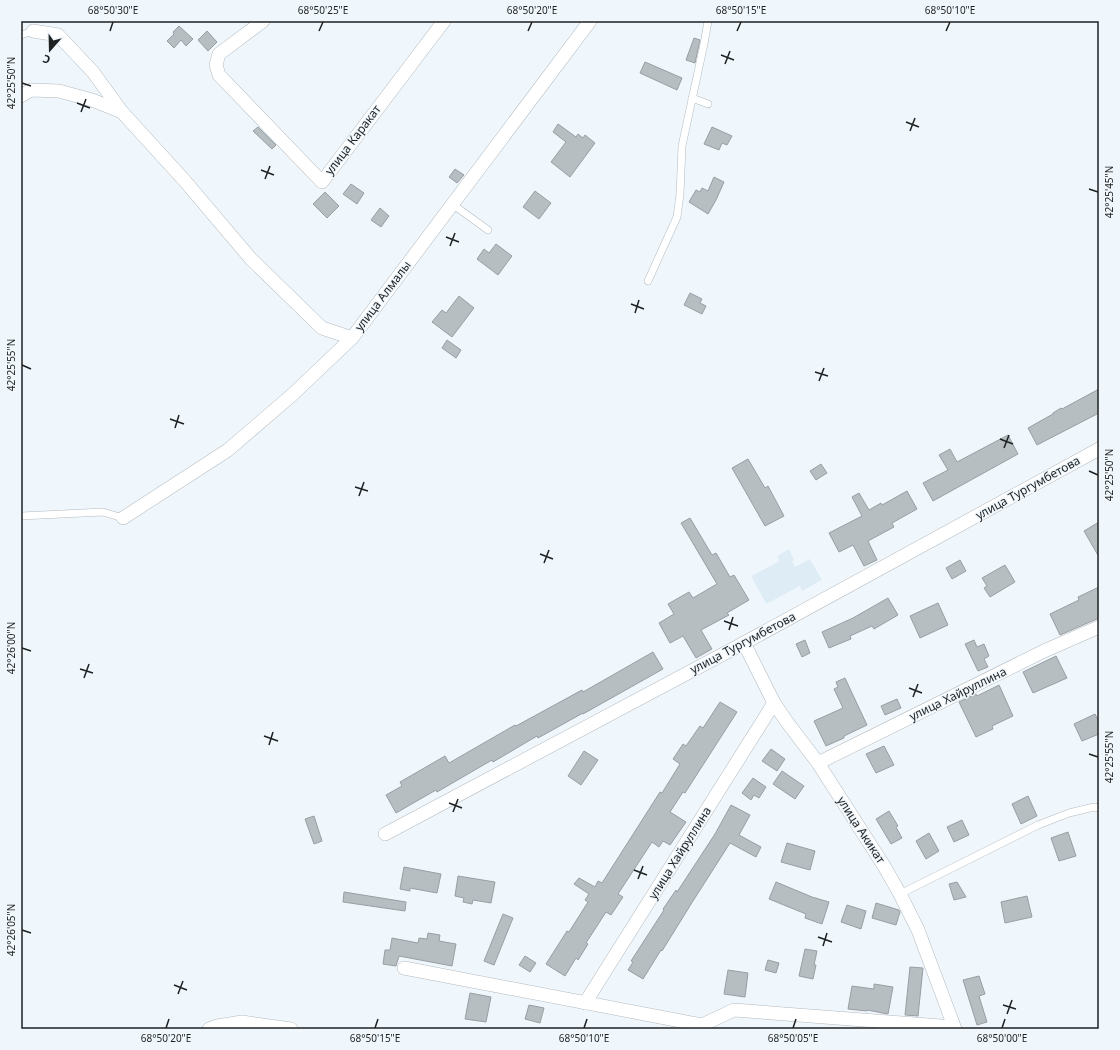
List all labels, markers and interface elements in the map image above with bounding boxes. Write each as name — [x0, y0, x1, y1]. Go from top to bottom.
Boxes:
text: 68°50'30"E — [88, 3, 138, 17]
text: 68°50'25"E — [298, 3, 348, 17]
text: 68°50'20"E — [507, 3, 557, 17]
text: 68°50'15"E — [716, 3, 766, 17]
text: 68°50'10"E — [925, 3, 975, 17]
north arrow — [30, 30, 70, 70]
text: С — [41, 52, 52, 68]
text: 42°25'50"N — [4, 57, 18, 109]
street label: улица Каракат — [321, 101, 385, 178]
text: 42°25'45"N — [1102, 166, 1116, 218]
street label: улица Алмалы — [351, 257, 415, 334]
text: 42°25'55"N — [4, 339, 18, 391]
text: 42°25'50"N — [1102, 449, 1116, 501]
street label: улица Тургумбетова — [972, 452, 1083, 523]
street label: улица Тургумбетова — [687, 608, 799, 678]
text: 42°26'00"N — [4, 622, 18, 674]
street label: улица Хайруллина — [906, 663, 1009, 724]
text: 42°25'55"N — [1102, 731, 1116, 783]
street label: улица Акикат — [833, 793, 890, 867]
street label: улица Хайруллина — [644, 803, 715, 902]
text: 42°26'05"N — [4, 904, 18, 956]
text: 68°50'20"E — [141, 1031, 191, 1045]
text: 68°50'15"E — [350, 1031, 400, 1045]
text: 68°50'10"E — [559, 1031, 609, 1045]
text: 68°50'05"E — [768, 1031, 818, 1045]
text: 68°50'00"E — [977, 1031, 1027, 1045]

